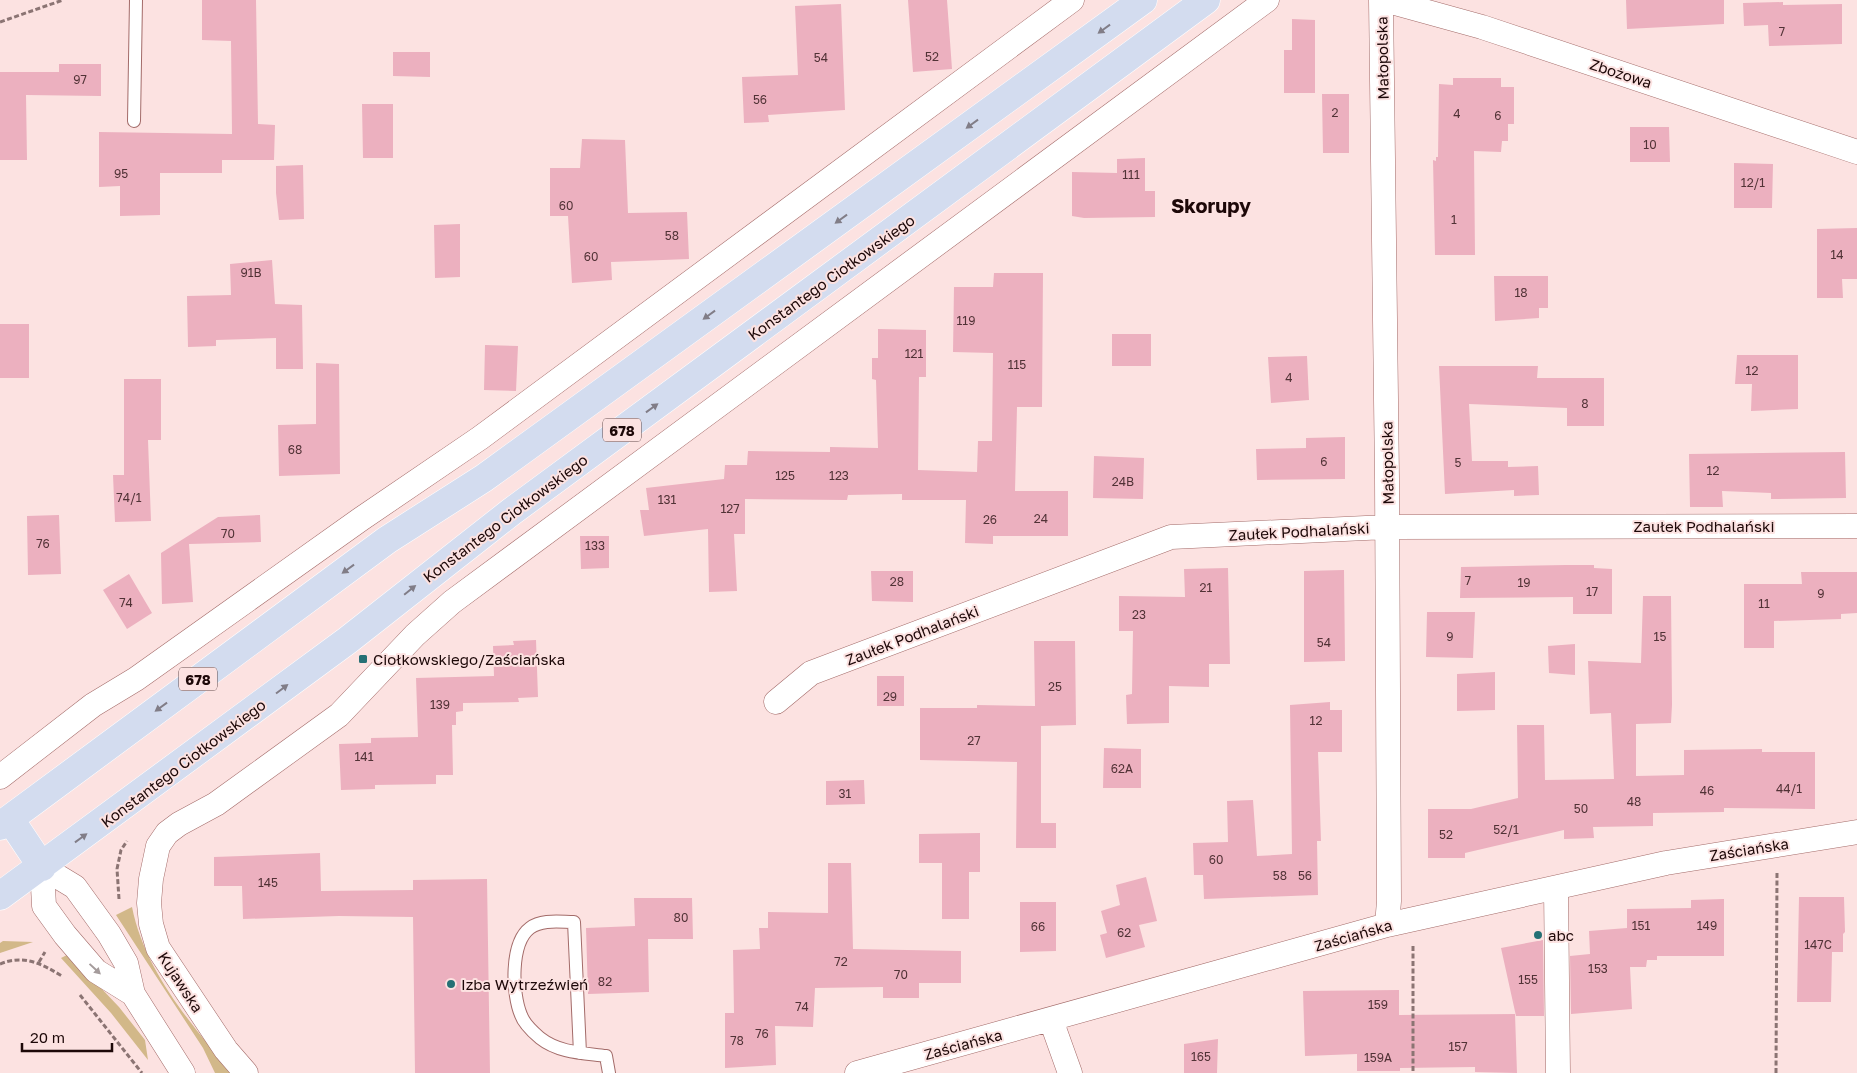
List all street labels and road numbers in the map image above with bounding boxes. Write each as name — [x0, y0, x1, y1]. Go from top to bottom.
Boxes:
street label: Małopolska — [1372, 16, 1392, 100]
street label: Zbożowa — [1588, 55, 1654, 91]
street label: Konstantego Ciołkowskiego — [744, 211, 918, 343]
road number: 678 — [603, 418, 641, 442]
street label: Małopolska — [1377, 421, 1397, 505]
street label: Konstantego Ciołkowskiego — [419, 450, 591, 586]
street label: Zaułek Podhalański — [1634, 517, 1774, 535]
street label: Zaułek Podhalański — [1228, 518, 1370, 544]
street label: Zaułek Podhalański — [843, 601, 981, 669]
road number: 678 — [179, 668, 217, 691]
street label: Konstantego Ciołkowskiego — [97, 695, 269, 831]
street label: Zaściańska — [1708, 834, 1790, 864]
street label: Zaściańska — [1312, 915, 1394, 955]
street label: Kujawska — [155, 948, 207, 1016]
street label: Zaściańska — [922, 1025, 1004, 1063]

